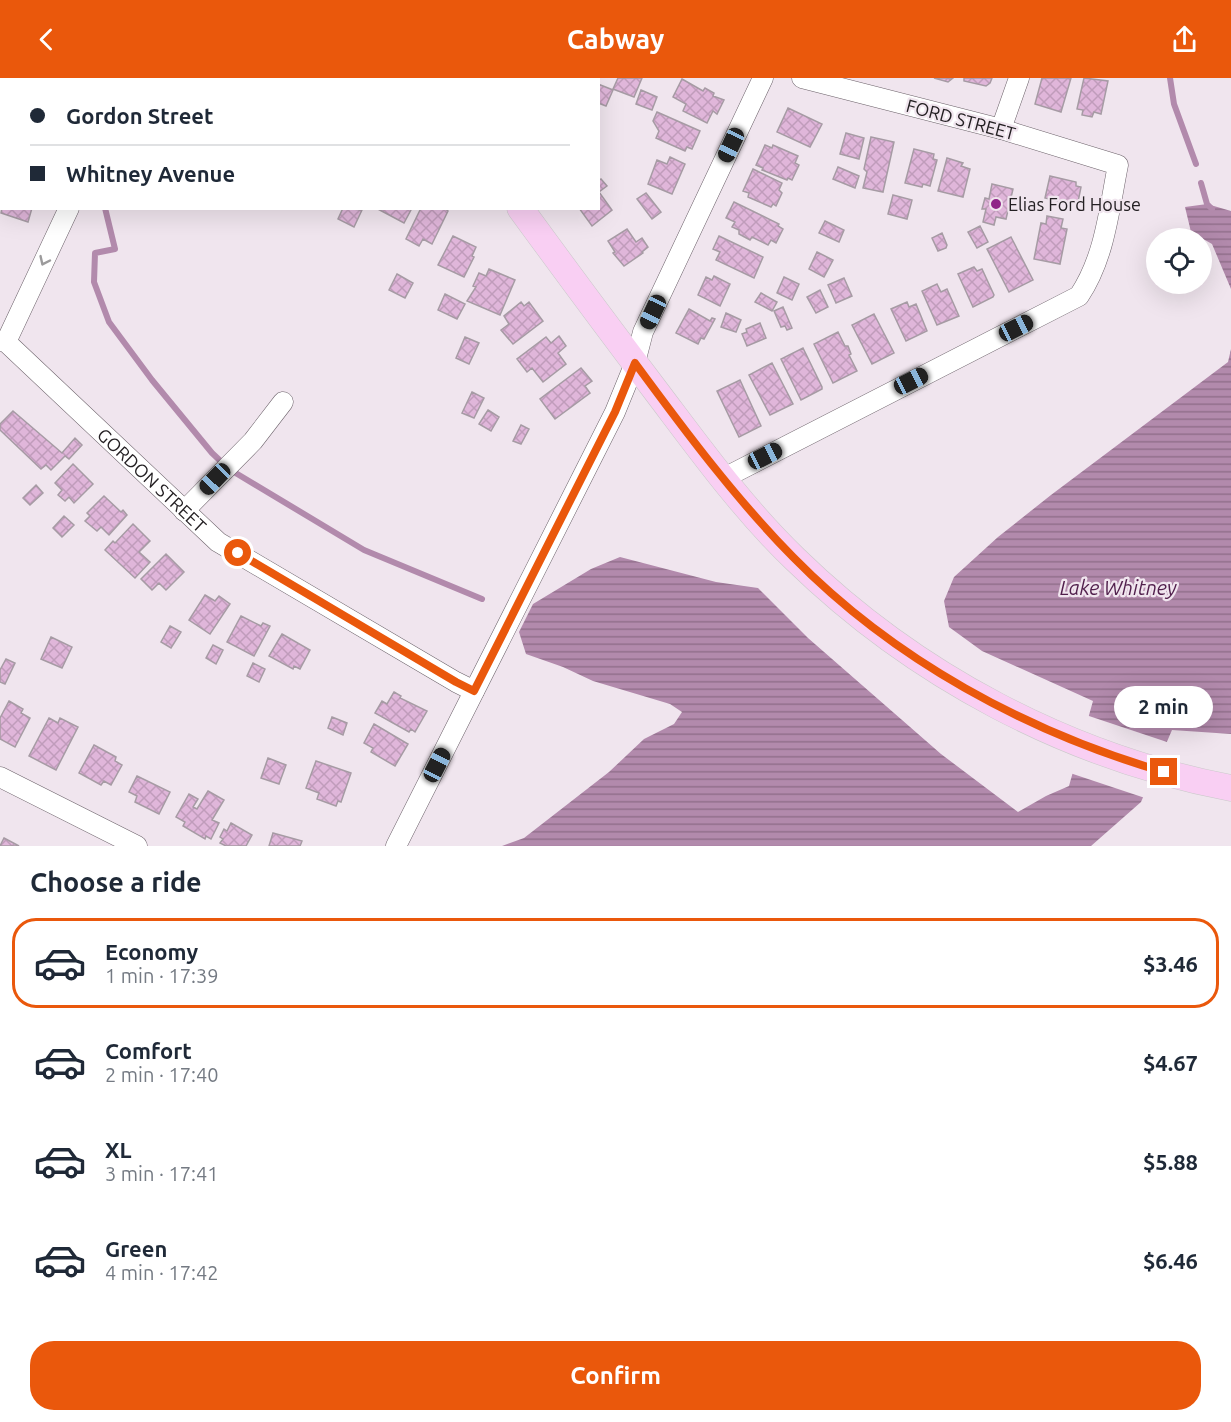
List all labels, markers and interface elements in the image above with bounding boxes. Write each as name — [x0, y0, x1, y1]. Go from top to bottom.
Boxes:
icon: back — [30, 23, 63, 56]
icon: share — [1168, 23, 1201, 56]
text: Cabway — [567, 24, 664, 54]
street label: FORD STREET — [904, 95, 1018, 143]
text: Gordon Street — [66, 103, 214, 128]
car — [715, 125, 747, 165]
text: Whitney Avenue — [66, 161, 235, 186]
place label: Elias Ford House — [1008, 194, 1141, 214]
marker: Elias Ford House — [989, 197, 1003, 211]
map controls — [1146, 228, 1212, 294]
button: locate — [1146, 228, 1212, 294]
one-way arrow — [39, 255, 51, 266]
car — [637, 292, 669, 332]
car — [996, 312, 1036, 344]
car — [891, 365, 931, 397]
street label: GORDON STREET — [94, 424, 211, 536]
car — [745, 440, 785, 472]
car — [196, 460, 234, 498]
route start — [224, 539, 251, 566]
water label: Lake Whitney — [1060, 576, 1177, 599]
callout: 2 min — [1114, 685, 1214, 727]
text: 2 min — [1138, 695, 1189, 718]
car — [421, 745, 453, 785]
route end — [1150, 758, 1177, 785]
text: Choose a ride — [30, 867, 202, 897]
icon: car — [33, 936, 87, 990]
text: Economy — [105, 939, 198, 964]
text: $3.46 — [1143, 951, 1198, 976]
text: 1 min · 17:39 — [105, 964, 219, 987]
icon: car — [33, 1035, 87, 1089]
text: Comfort — [105, 1038, 192, 1063]
text: $4.67 — [1143, 1050, 1198, 1075]
text: 2 min · 17:40 — [105, 1063, 219, 1086]
icon: car — [33, 1134, 87, 1188]
text: XL — [105, 1137, 132, 1162]
text: $5.88 — [1143, 1149, 1198, 1174]
text: 3 min · 17:41 — [105, 1162, 219, 1185]
icon: car — [33, 1233, 87, 1287]
text: Green — [105, 1236, 167, 1261]
text: $6.46 — [1143, 1248, 1198, 1273]
text: 4 min · 17:42 — [105, 1261, 219, 1284]
button: Confirm — [30, 1341, 1201, 1410]

